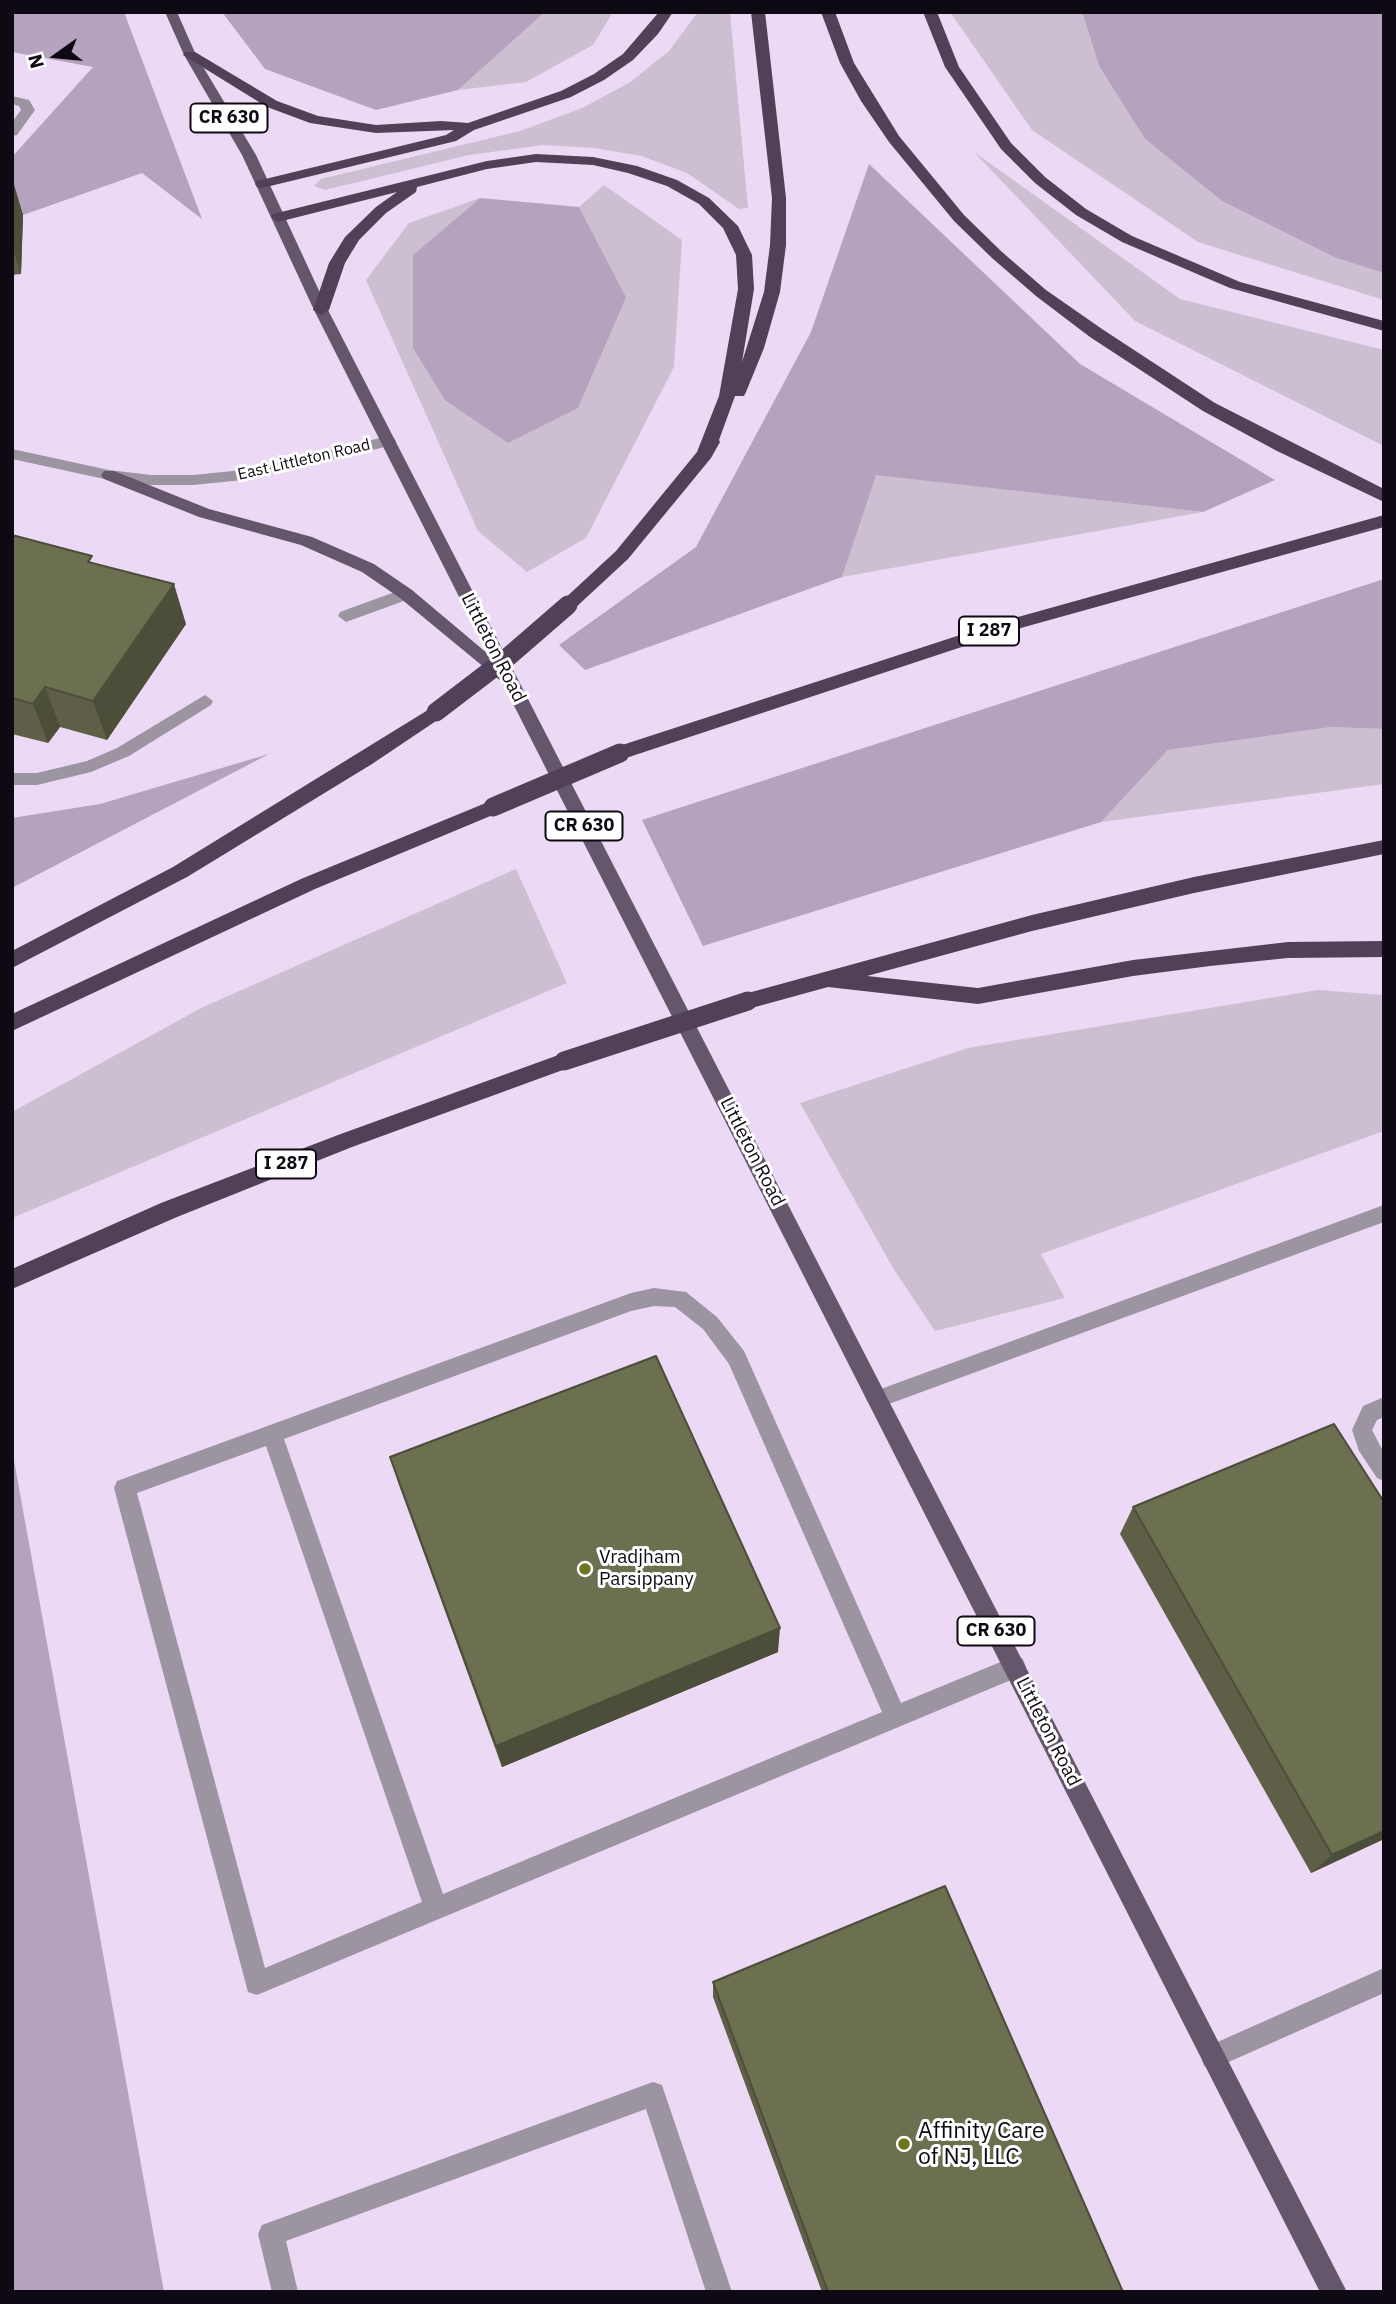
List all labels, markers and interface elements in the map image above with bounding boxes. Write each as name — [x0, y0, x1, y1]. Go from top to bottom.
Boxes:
north arrow — [21, 21, 91, 91]
text: N — [22, 52, 49, 71]
road number: CR 630 — [190, 104, 268, 132]
street label: East Littleton Road — [236, 435, 372, 485]
street label: Littleton Road — [456, 590, 530, 706]
road number: I 287 — [959, 616, 1019, 646]
road number: CR 630 — [546, 812, 622, 840]
street label: Littleton Road — [715, 1094, 789, 1210]
road number: I 287 — [256, 1149, 316, 1178]
place label: Vradjham Parsippany — [599, 1547, 694, 1591]
marker: Vradjham Parsippany — [577, 1561, 593, 1577]
road number: CR 630 — [958, 1616, 1034, 1646]
street label: Littleton Road — [1011, 1674, 1085, 1790]
place label: Affinity Care of NJ, LLC — [918, 2117, 1045, 2171]
marker: Affinity Care of NJ, LLC — [896, 2136, 912, 2152]

